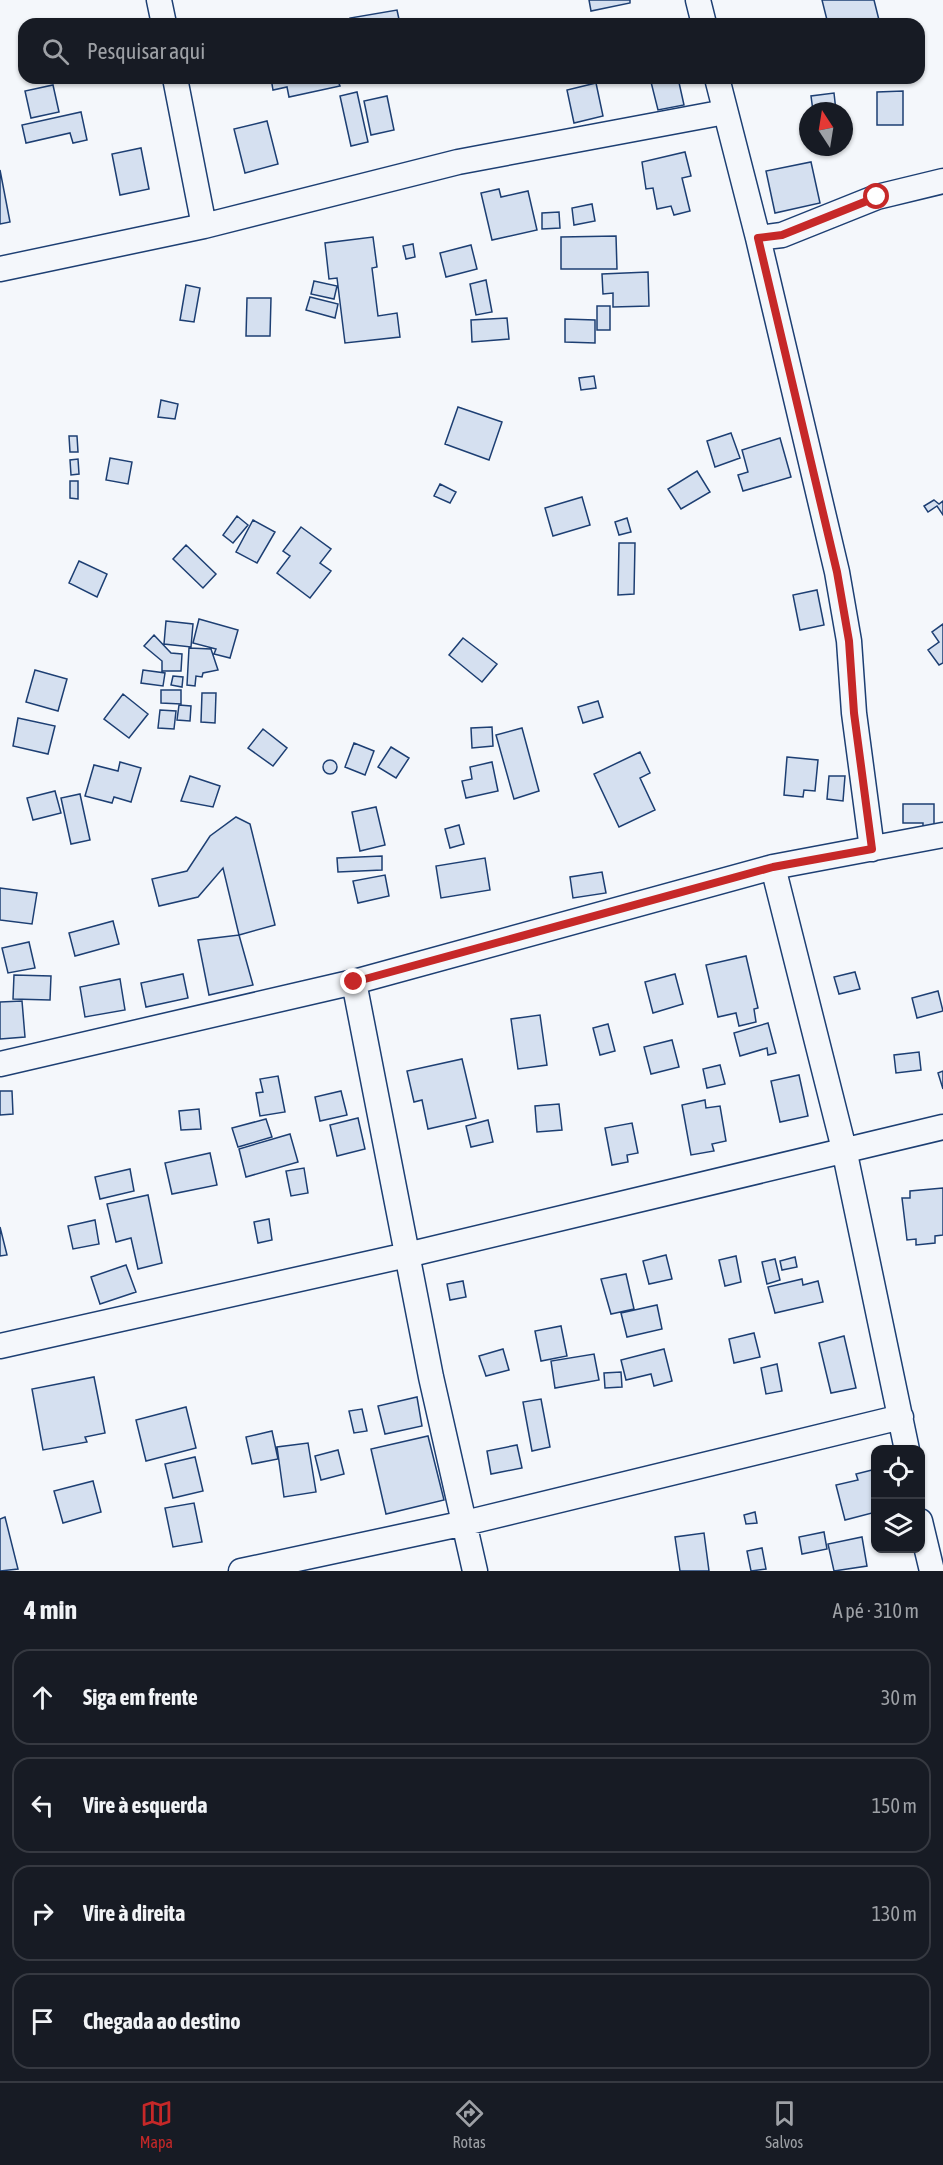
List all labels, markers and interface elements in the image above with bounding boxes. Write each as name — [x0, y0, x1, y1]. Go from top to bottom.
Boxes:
search box — [18, 18, 925, 84]
icon: search — [39, 35, 72, 68]
text: Pesquisar aqui — [87, 38, 205, 64]
north arrow — [799, 102, 853, 156]
route start — [863, 183, 889, 209]
route end — [340, 968, 366, 994]
map controls — [871, 1445, 925, 1553]
button: locate — [871, 1445, 925, 1499]
button: layers — [871, 1499, 925, 1553]
text: 4 min — [24, 1595, 77, 1625]
text: A pé · 310 m — [833, 1599, 919, 1622]
icon: ahead — [26, 1681, 59, 1714]
text: Siga em frente — [83, 1684, 198, 1710]
text: 30 m — [881, 1686, 917, 1709]
icon: left — [26, 1789, 59, 1822]
text: Vire à esquerda — [83, 1792, 208, 1818]
text: 150 m — [872, 1794, 917, 1817]
icon: right — [26, 1897, 59, 1930]
text: Vire à direita — [83, 1900, 185, 1926]
text: 130 m — [872, 1902, 917, 1925]
icon: arrive — [26, 2005, 59, 2038]
text: Chegada ao destino — [83, 2008, 241, 2034]
tab: Mapa — [140, 2097, 173, 2151]
tab: Rotas — [453, 2097, 486, 2151]
tab: Salvos — [765, 2097, 803, 2151]

